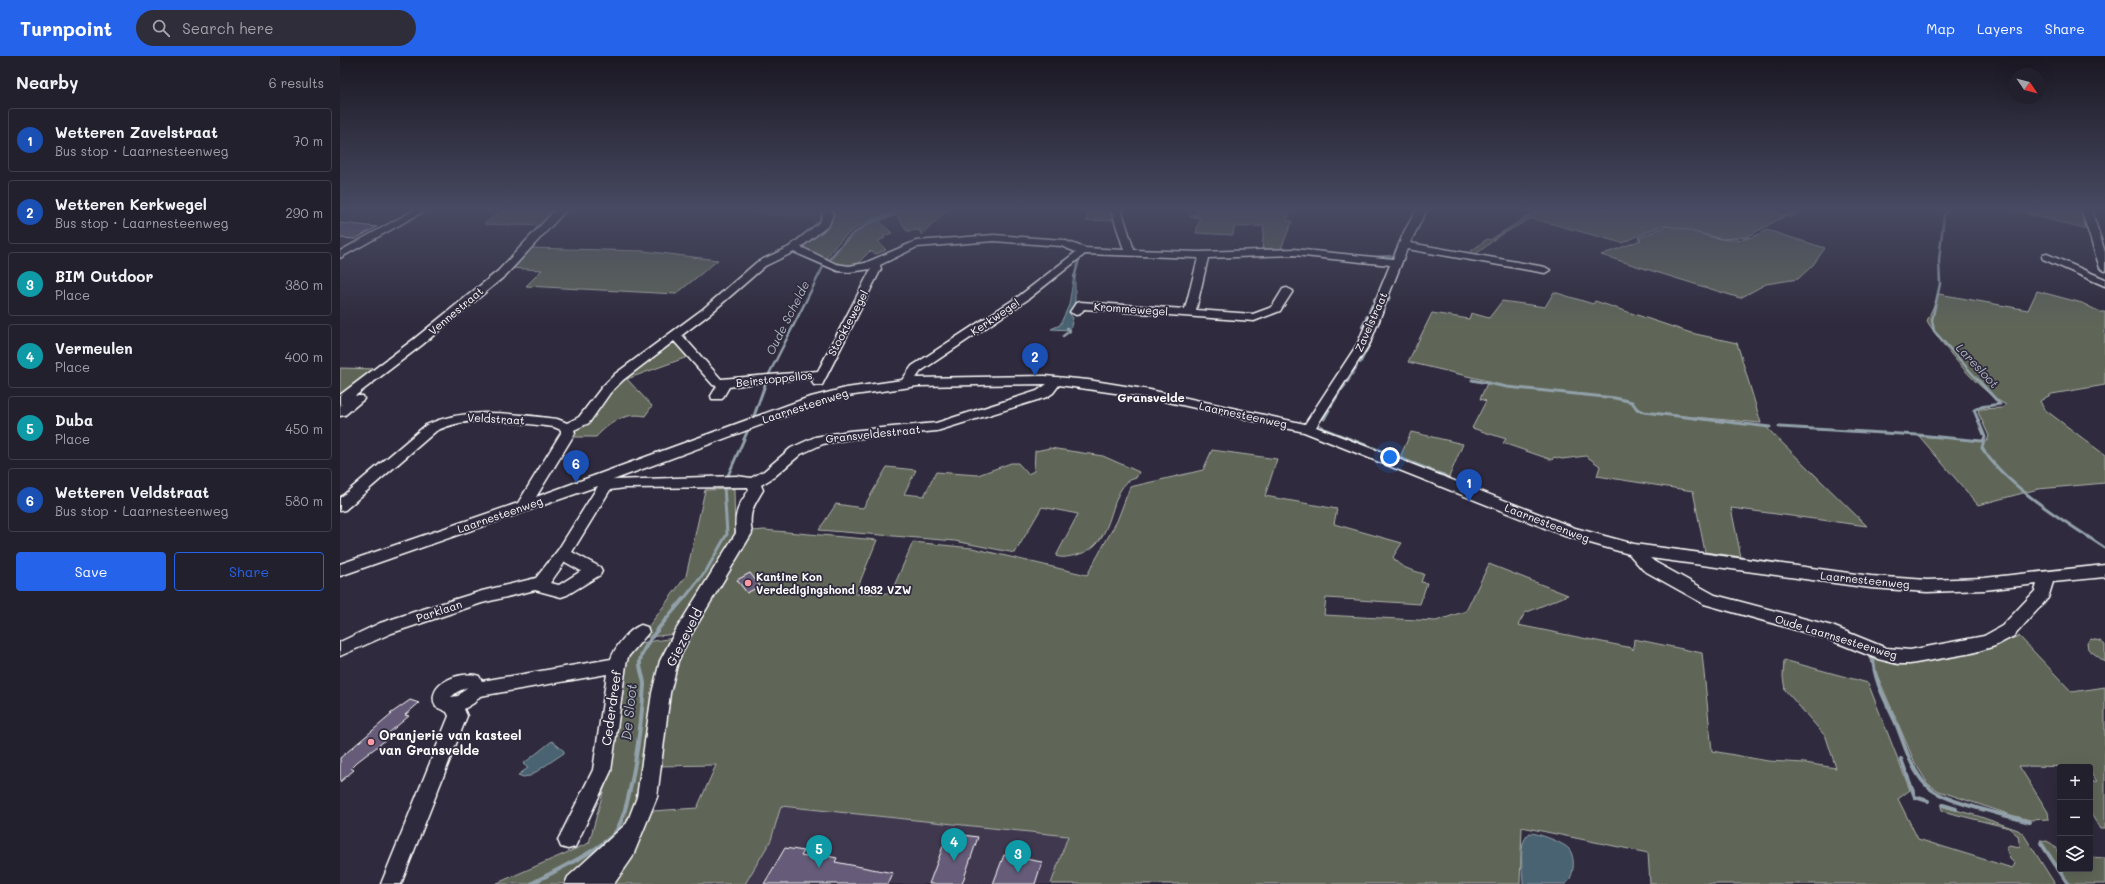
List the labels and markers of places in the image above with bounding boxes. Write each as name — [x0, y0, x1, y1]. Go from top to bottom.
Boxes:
pin: 2 — [1022, 343, 1048, 376]
pin: 6 — [563, 450, 589, 483]
pin: 1 — [1456, 469, 1482, 502]
place label: Kantine Kon Verdedigingshond 1932 VZW — [756, 569, 911, 597]
marker: Kantine Kon Verdedigingshond 1932 VZW — [743, 578, 753, 588]
place label: Oranjerie van kasteel van Gransvelde — [379, 726, 521, 758]
marker: Oranjerie van kasteel van Gransvelde — [366, 737, 376, 747]
pin: 4 — [941, 828, 967, 861]
pin: 5 — [806, 835, 832, 868]
pin: 3 — [1005, 840, 1031, 873]

